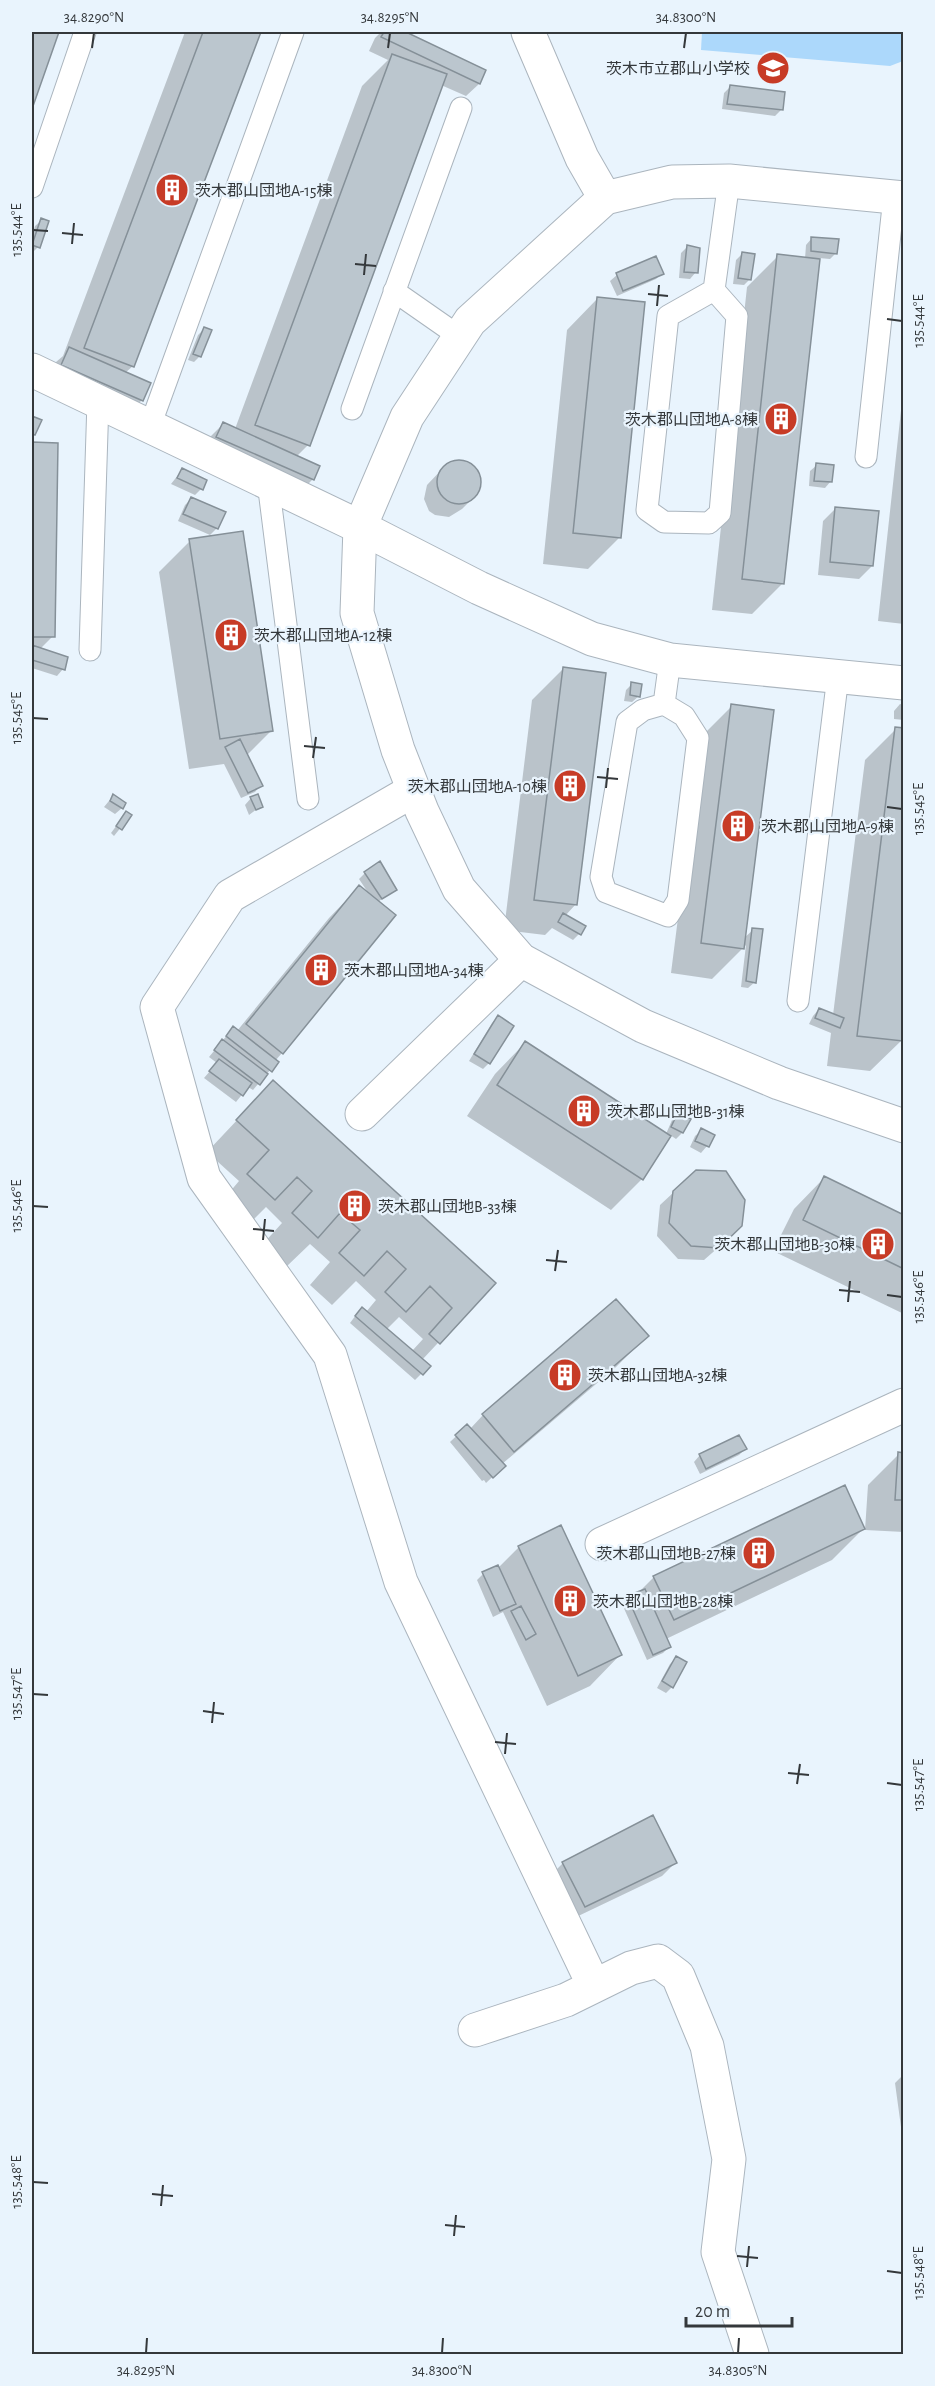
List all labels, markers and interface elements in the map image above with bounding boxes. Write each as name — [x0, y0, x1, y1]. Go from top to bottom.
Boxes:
text: 34.8290°N — [64, 10, 124, 25]
text: 34.8295°N — [361, 10, 419, 25]
text: 34.8300°N — [656, 10, 716, 25]
school or university icon: 茨木市立郡山小学校 — [755, 50, 791, 86]
place label: 茨木市立郡山小学校 — [606, 60, 750, 77]
building icon: 茨木郡山団地A-15棟 — [154, 172, 190, 208]
place label: 茨木郡山団地A-15棟 — [195, 182, 333, 199]
text: 135.544°E — [9, 203, 24, 257]
text: 135.544°E — [911, 294, 926, 348]
building icon: 茨木郡山団地A-8棟 — [763, 401, 799, 437]
place label: 茨木郡山団地A-8棟 — [625, 411, 758, 428]
building icon: 茨木郡山団地A-12棟 — [213, 617, 249, 653]
place label: 茨木郡山団地A-12棟 — [254, 627, 392, 644]
text: 135.545°E — [9, 692, 24, 744]
building icon: 茨木郡山団地A-10棟 — [552, 768, 588, 804]
place label: 茨木郡山団地A-10棟 — [408, 778, 547, 795]
text: 135.545°E — [911, 783, 926, 835]
building icon: 茨木郡山団地A-9棟 — [720, 808, 756, 844]
place label: 茨木郡山団地A-9棟 — [761, 818, 894, 835]
building icon: 茨木郡山団地A-34棟 — [303, 952, 339, 988]
place label: 茨木郡山団地A-34棟 — [344, 962, 484, 979]
building icon: 茨木郡山団地B-31棟 — [566, 1093, 602, 1129]
place label: 茨木郡山団地B-31棟 — [607, 1103, 745, 1120]
text: 135.546°E — [9, 1179, 24, 1233]
building icon: 茨木郡山団地B-33棟 — [337, 1188, 373, 1224]
place label: 茨木郡山団地B-33棟 — [378, 1198, 517, 1215]
building icon: 茨木郡山団地B-30棟 — [860, 1226, 896, 1262]
place label: 茨木郡山団地B-30棟 — [714, 1236, 855, 1253]
text: 135.546°E — [911, 1270, 926, 1324]
building icon: 茨木郡山団地A-32棟 — [547, 1357, 583, 1393]
place label: 茨木郡山団地A-32棟 — [588, 1367, 727, 1384]
building icon: 茨木郡山団地B-27棟 — [741, 1535, 777, 1571]
place label: 茨木郡山団地B-27棟 — [597, 1545, 736, 1562]
building icon: 茨木郡山団地B-28棟 — [552, 1583, 588, 1619]
place label: 茨木郡山団地B-28棟 — [593, 1593, 733, 1610]
text: 135.547°E — [9, 1668, 24, 1720]
text: 135.547°E — [911, 1759, 926, 1811]
text: 135.548°E — [9, 2155, 24, 2209]
text: 135.548°E — [911, 2246, 926, 2300]
scale bar — [686, 2290, 792, 2328]
text: 20 m — [695, 2303, 730, 2321]
text: 34.8295°N — [117, 2363, 175, 2378]
text: 34.8300°N — [412, 2363, 472, 2378]
text: 34.8305°N — [709, 2363, 767, 2378]

